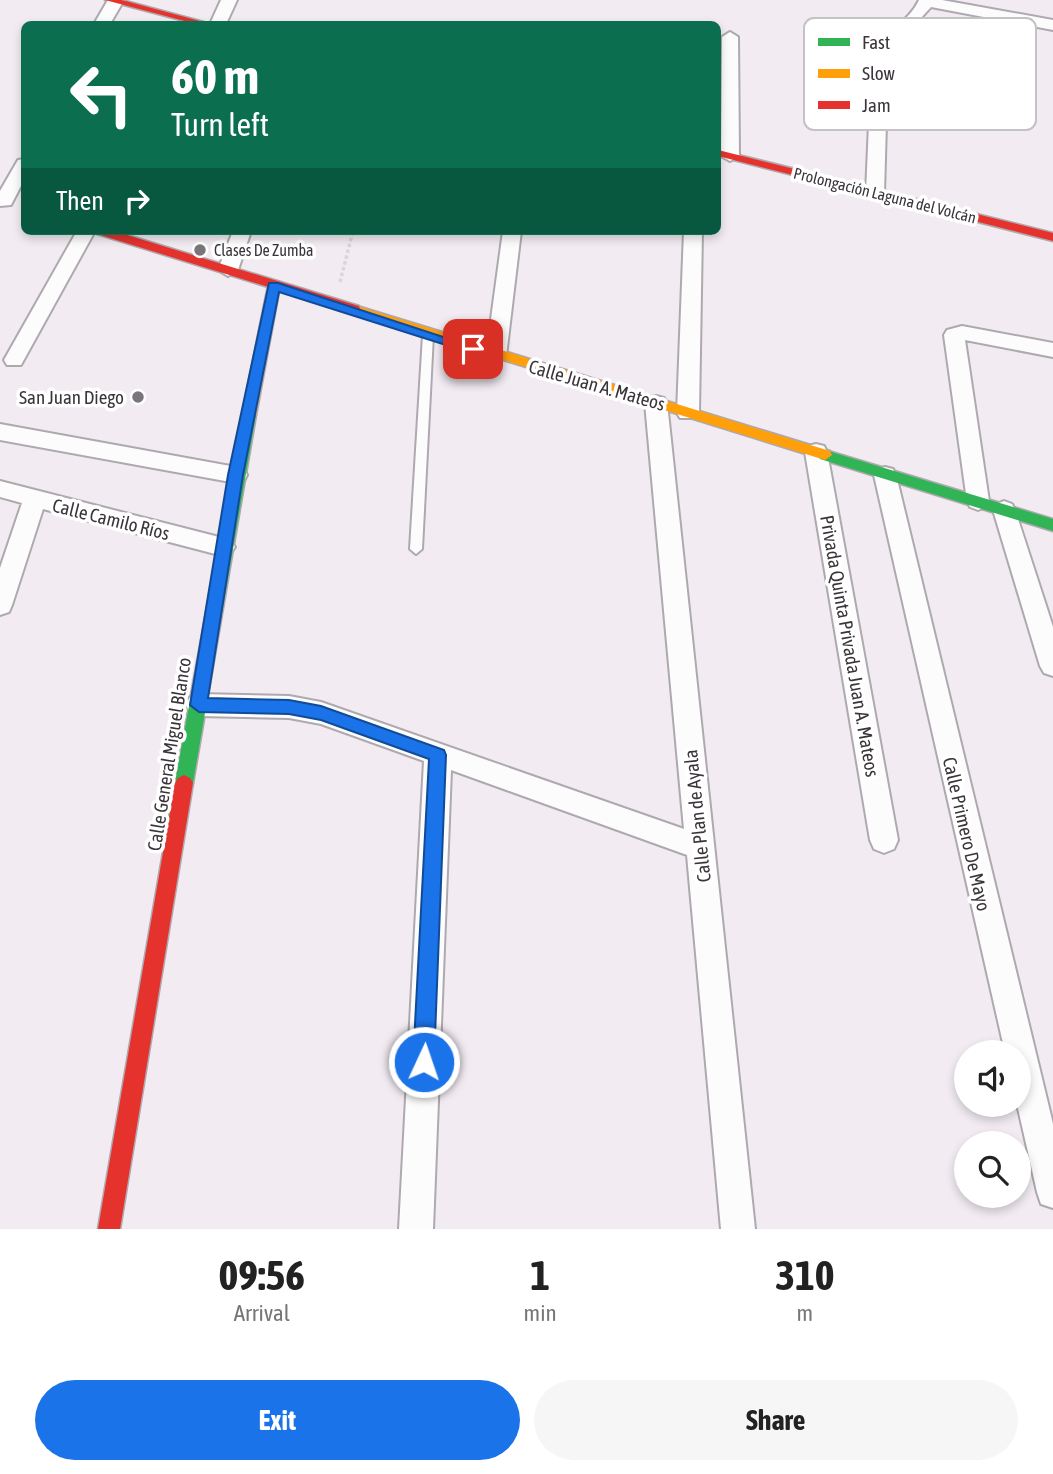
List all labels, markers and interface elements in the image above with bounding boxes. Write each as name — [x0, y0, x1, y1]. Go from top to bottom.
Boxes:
legend — [804, 18, 1036, 130]
text: Fast — [862, 31, 890, 53]
text: 60 m — [171, 48, 259, 104]
icon: left — [56, 49, 147, 140]
text: Slow — [862, 62, 896, 84]
text: Jam — [862, 94, 891, 116]
text: Turn left — [171, 106, 269, 143]
street label: Prolongación Laguna del Volcán — [792, 164, 978, 227]
icon: right — [118, 182, 156, 220]
text: Then — [56, 186, 104, 216]
place label: Clases De Zumba — [214, 241, 314, 259]
marker: Clases De Zumba — [192, 242, 208, 258]
pin — [443, 319, 503, 379]
icon: arrive — [454, 330, 492, 368]
street label: Calle Juan A. Mateos — [526, 355, 668, 415]
place label: San Juan Diego — [19, 386, 124, 408]
marker: San Juan Diego — [130, 389, 146, 405]
street label: Calle Camilo Ríos — [50, 494, 172, 544]
street label: Privada Quinta Privada Juan A. Mateos — [816, 513, 884, 779]
street label: Calle General Miguel Blanco — [143, 656, 195, 852]
street label: Calle Plan de Ayala — [679, 749, 715, 883]
street label: Calle Primero De Mayo — [939, 755, 995, 913]
position arrow — [387, 1025, 461, 1099]
map controls — [954, 1040, 1031, 1208]
button: sound — [954, 1040, 1031, 1117]
button: search — [954, 1131, 1031, 1208]
text: 09:56 — [219, 1251, 305, 1299]
text: 1 — [530, 1251, 550, 1299]
text: 310 — [775, 1251, 834, 1299]
text: Arrival — [234, 1300, 290, 1326]
text: min — [524, 1300, 557, 1326]
text: m — [797, 1300, 813, 1326]
button: Exit — [35, 1380, 520, 1460]
button: Share — [534, 1380, 1018, 1460]

